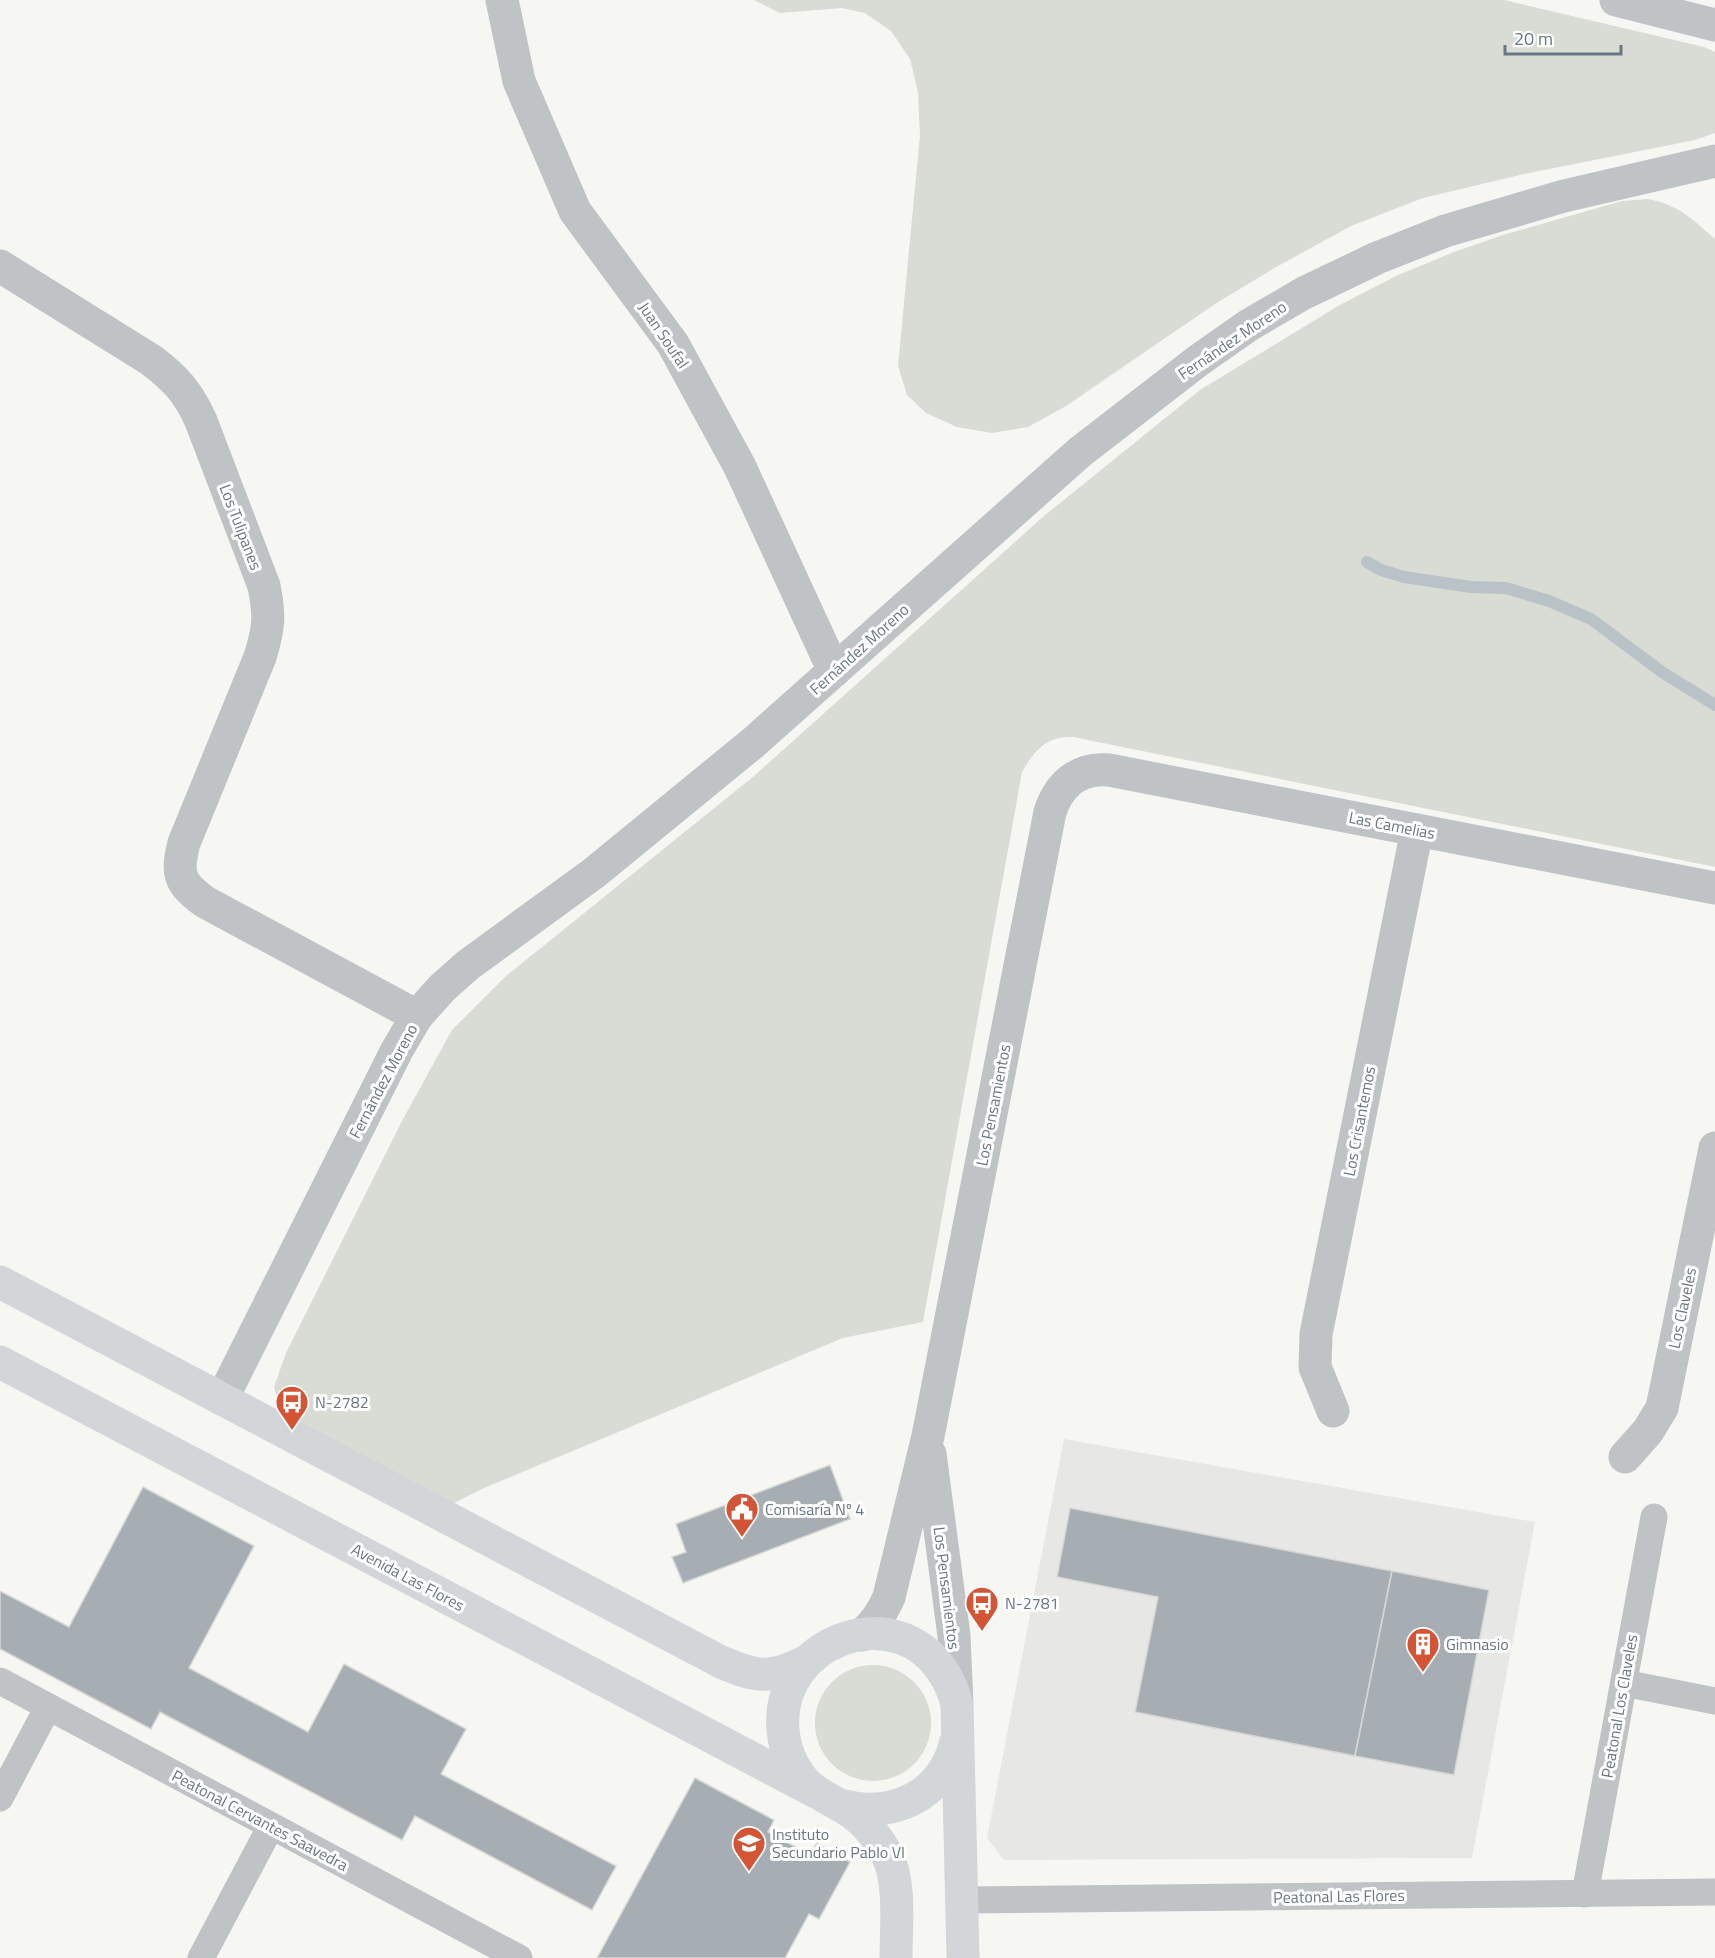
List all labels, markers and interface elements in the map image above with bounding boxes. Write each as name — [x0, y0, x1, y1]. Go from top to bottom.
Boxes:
scale bar — [1505, 18, 1620, 56]
text: 20 m — [1514, 25, 1553, 52]
street label: Fernández Moreno — [1173, 295, 1291, 385]
street label: Juan Soufal — [633, 297, 695, 373]
street label: Los Tulipanes — [214, 481, 268, 573]
street label: Fernández Moreno — [804, 598, 914, 700]
street label: Las Camelias — [1347, 805, 1437, 845]
street label: Fernández Moreno — [343, 1019, 423, 1143]
street label: Los Pensamientos — [969, 1042, 1017, 1168]
street label: Los Crisantemos — [1337, 1064, 1381, 1178]
street label: Los Claveles — [1662, 1265, 1702, 1351]
bus stop icon: N-2782 — [274, 1384, 310, 1431]
place label: N-2782 — [315, 1390, 369, 1414]
public building icon: Comisaría Nº 4 — [724, 1491, 760, 1538]
place label: Comisaría Nº 4 — [765, 1497, 864, 1521]
street label: Los Pensamientos — [928, 1525, 966, 1651]
street label: Avenida Las Flores — [347, 1537, 469, 1617]
bus stop icon: N-2781 — [964, 1585, 1000, 1632]
place label: N-2781 — [1005, 1591, 1059, 1615]
building icon: Gimnasio — [1405, 1626, 1441, 1673]
place label: Gimnasio — [1446, 1632, 1509, 1656]
street label: Peatonal Los Claveles — [1595, 1632, 1643, 1780]
street label: Peatonal Cervantes Saavedra — [168, 1763, 352, 1877]
place label: Instituto Secundario Pablo VI — [772, 1822, 905, 1864]
school or university icon: Instituto Secundario Pablo VI — [731, 1825, 767, 1872]
street label: Peatonal Las Flores — [1273, 1883, 1405, 1909]

